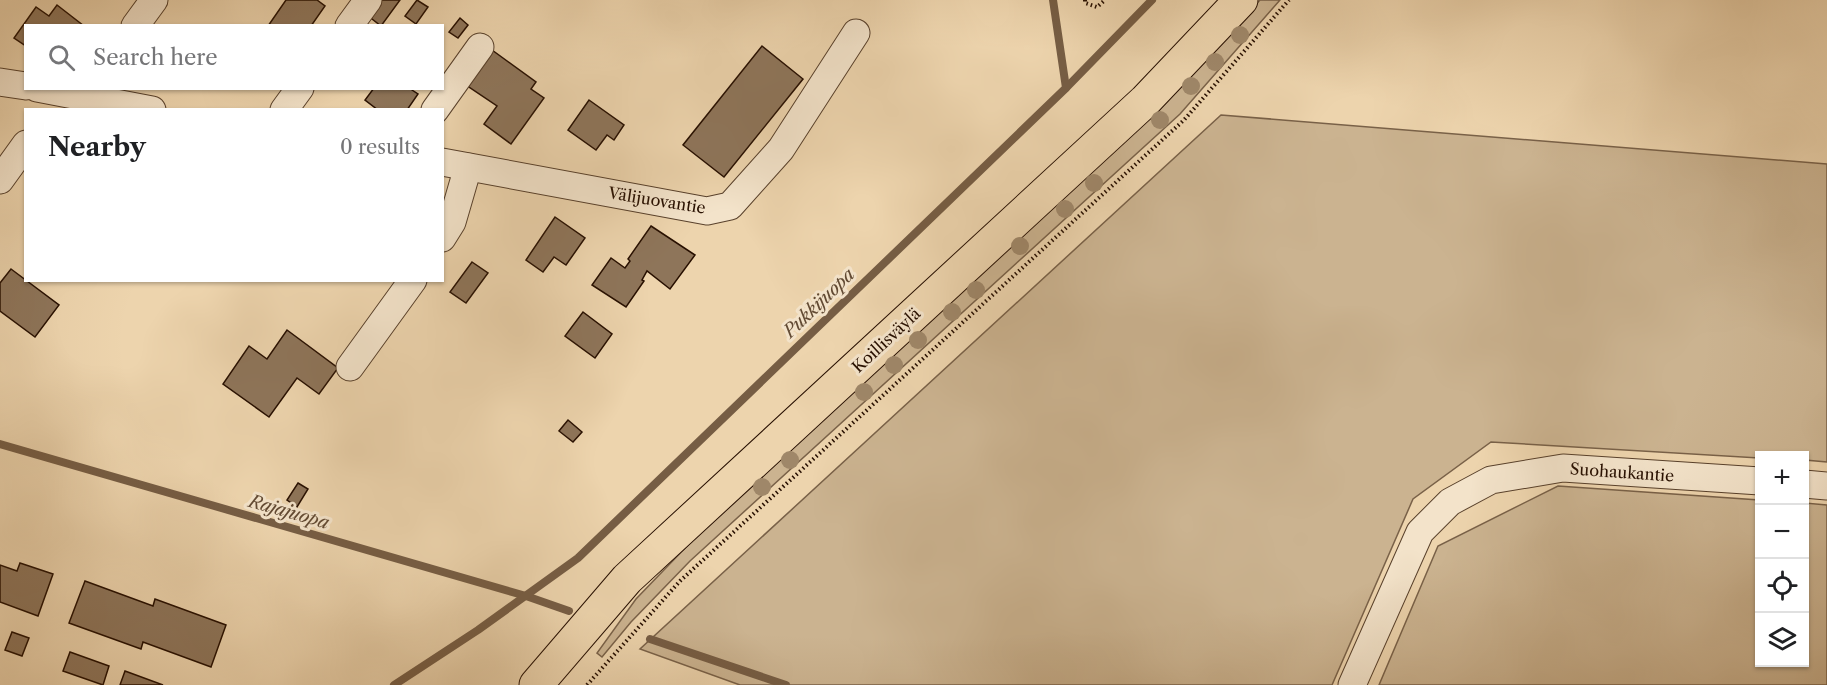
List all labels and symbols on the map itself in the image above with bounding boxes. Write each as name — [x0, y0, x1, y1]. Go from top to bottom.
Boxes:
street label: Välijuovantie — [606, 182, 707, 218]
water label: Pukkijuopa — [777, 263, 859, 344]
street label: Koillisväylä — [848, 303, 925, 377]
street label: Suohaukantie — [1569, 458, 1675, 486]
water label: Rajajuopa — [244, 490, 332, 534]

